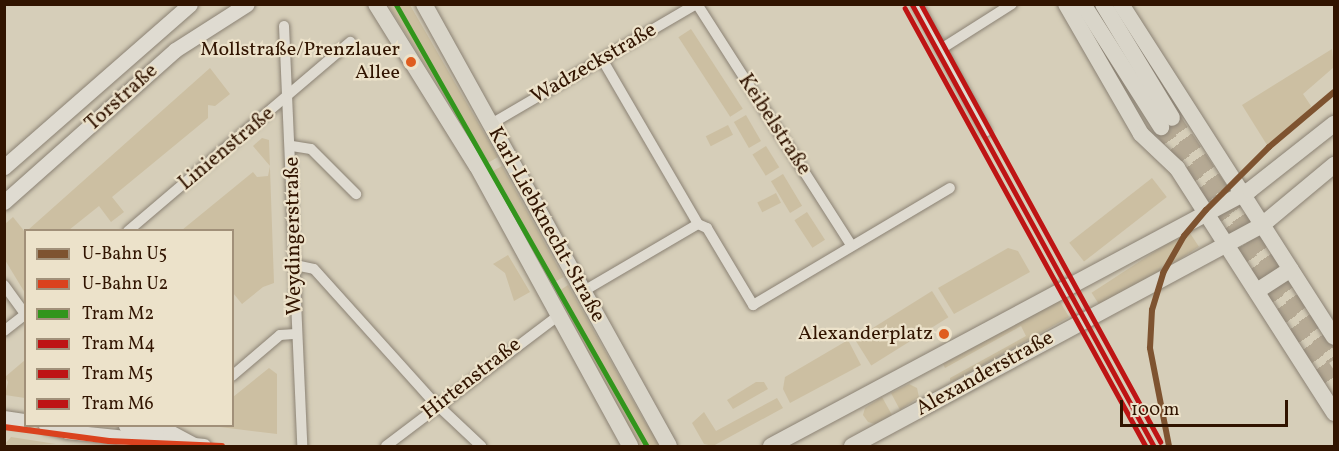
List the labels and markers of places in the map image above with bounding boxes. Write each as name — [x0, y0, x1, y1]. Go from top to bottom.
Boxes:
place label: Mollstraße/Prenzlauer Allee — [200, 39, 400, 86]
marker: Mollstraße/Prenzlauer Allee — [405, 56, 417, 68]
place label: Alexanderplatz — [798, 322, 933, 346]
marker: Alexanderplatz — [938, 328, 950, 340]

